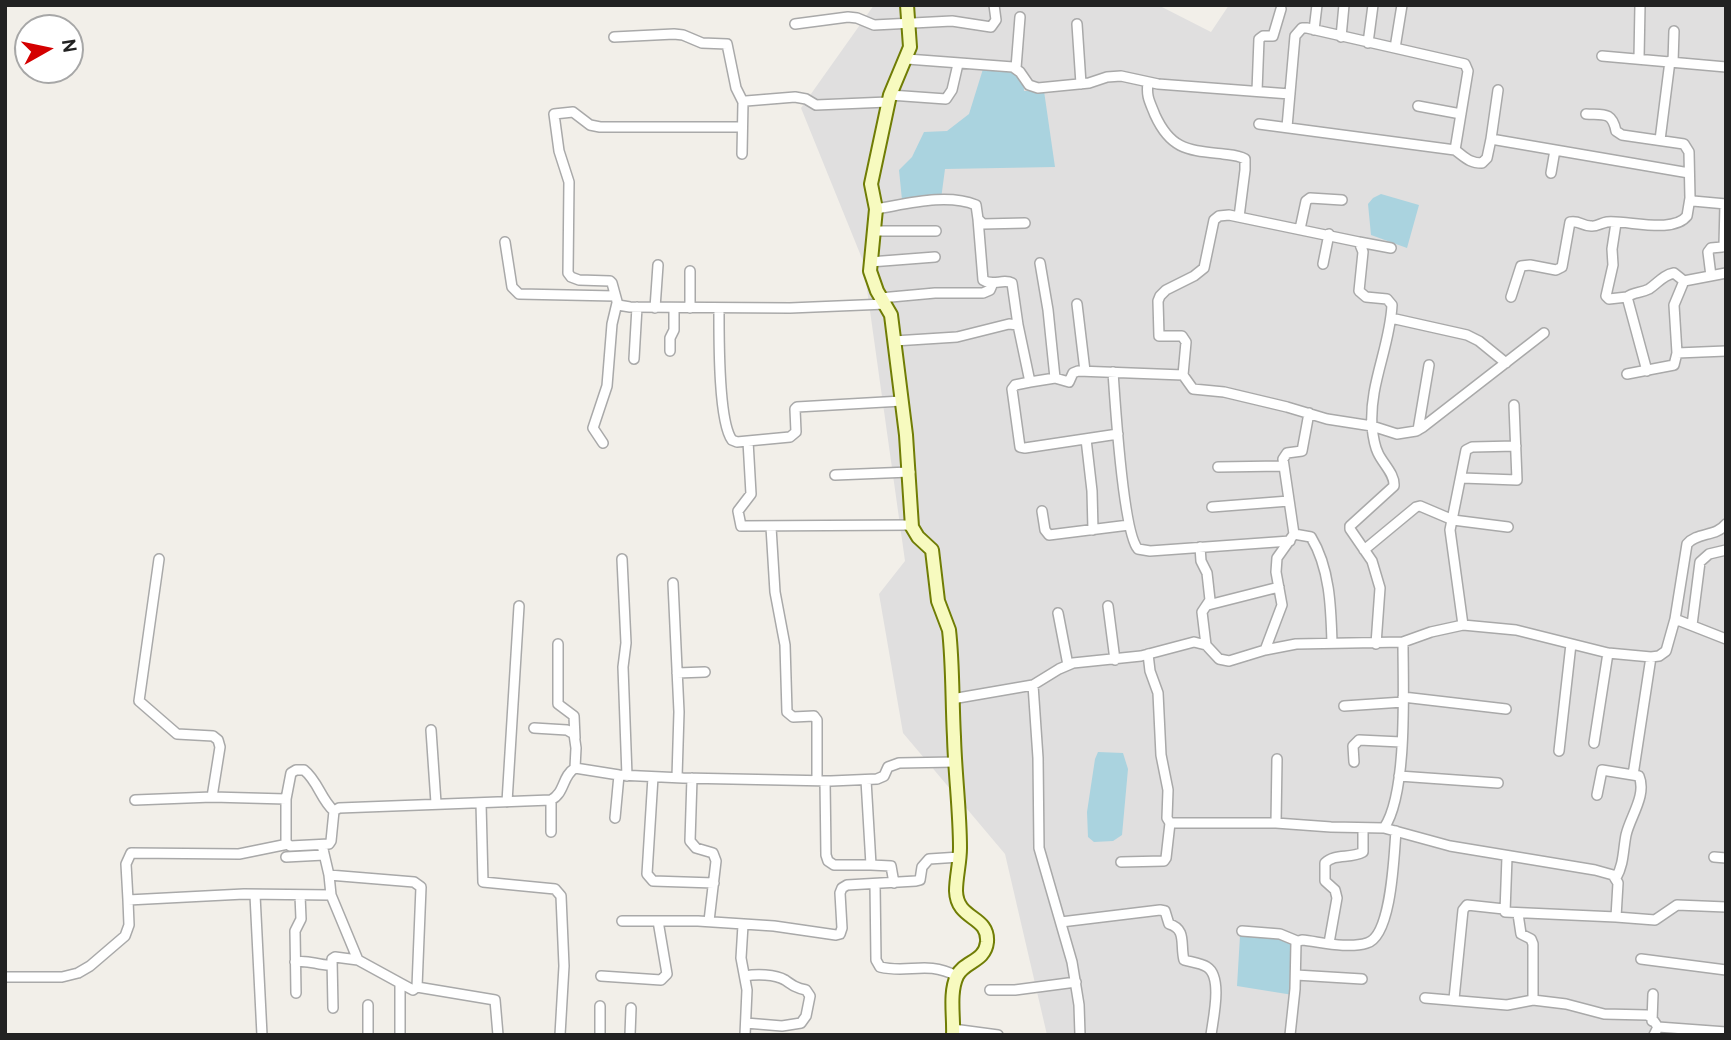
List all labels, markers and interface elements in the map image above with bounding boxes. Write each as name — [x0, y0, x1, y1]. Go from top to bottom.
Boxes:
north arrow — [14, 14, 84, 84]
text: N — [55, 37, 81, 55]

